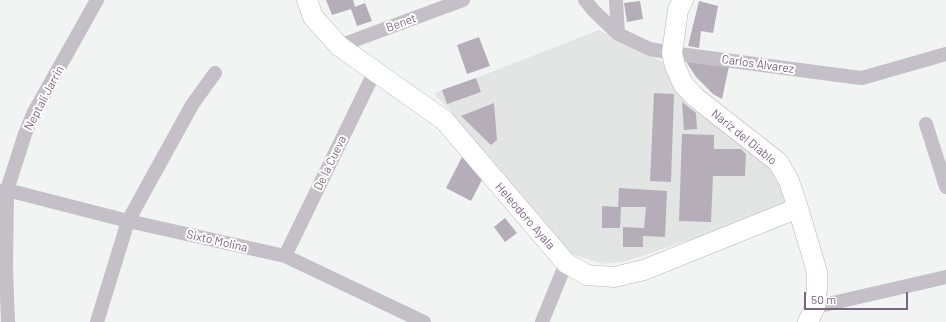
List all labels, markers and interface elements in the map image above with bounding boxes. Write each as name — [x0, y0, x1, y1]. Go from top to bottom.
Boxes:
street label: Benet — [384, 11, 418, 35]
street label: Carlos Álvarez — [721, 52, 795, 76]
street label: Neptali Jarrin — [21, 63, 67, 133]
street label: Nariz del Diablo — [708, 106, 780, 168]
street label: De la Cueva — [311, 133, 349, 193]
street label: Heleodoro Ayala — [492, 180, 558, 252]
street label: Sixto Molina — [185, 227, 249, 255]
scale bar — [806, 284, 910, 310]
text: 50 m — [811, 292, 836, 306]

